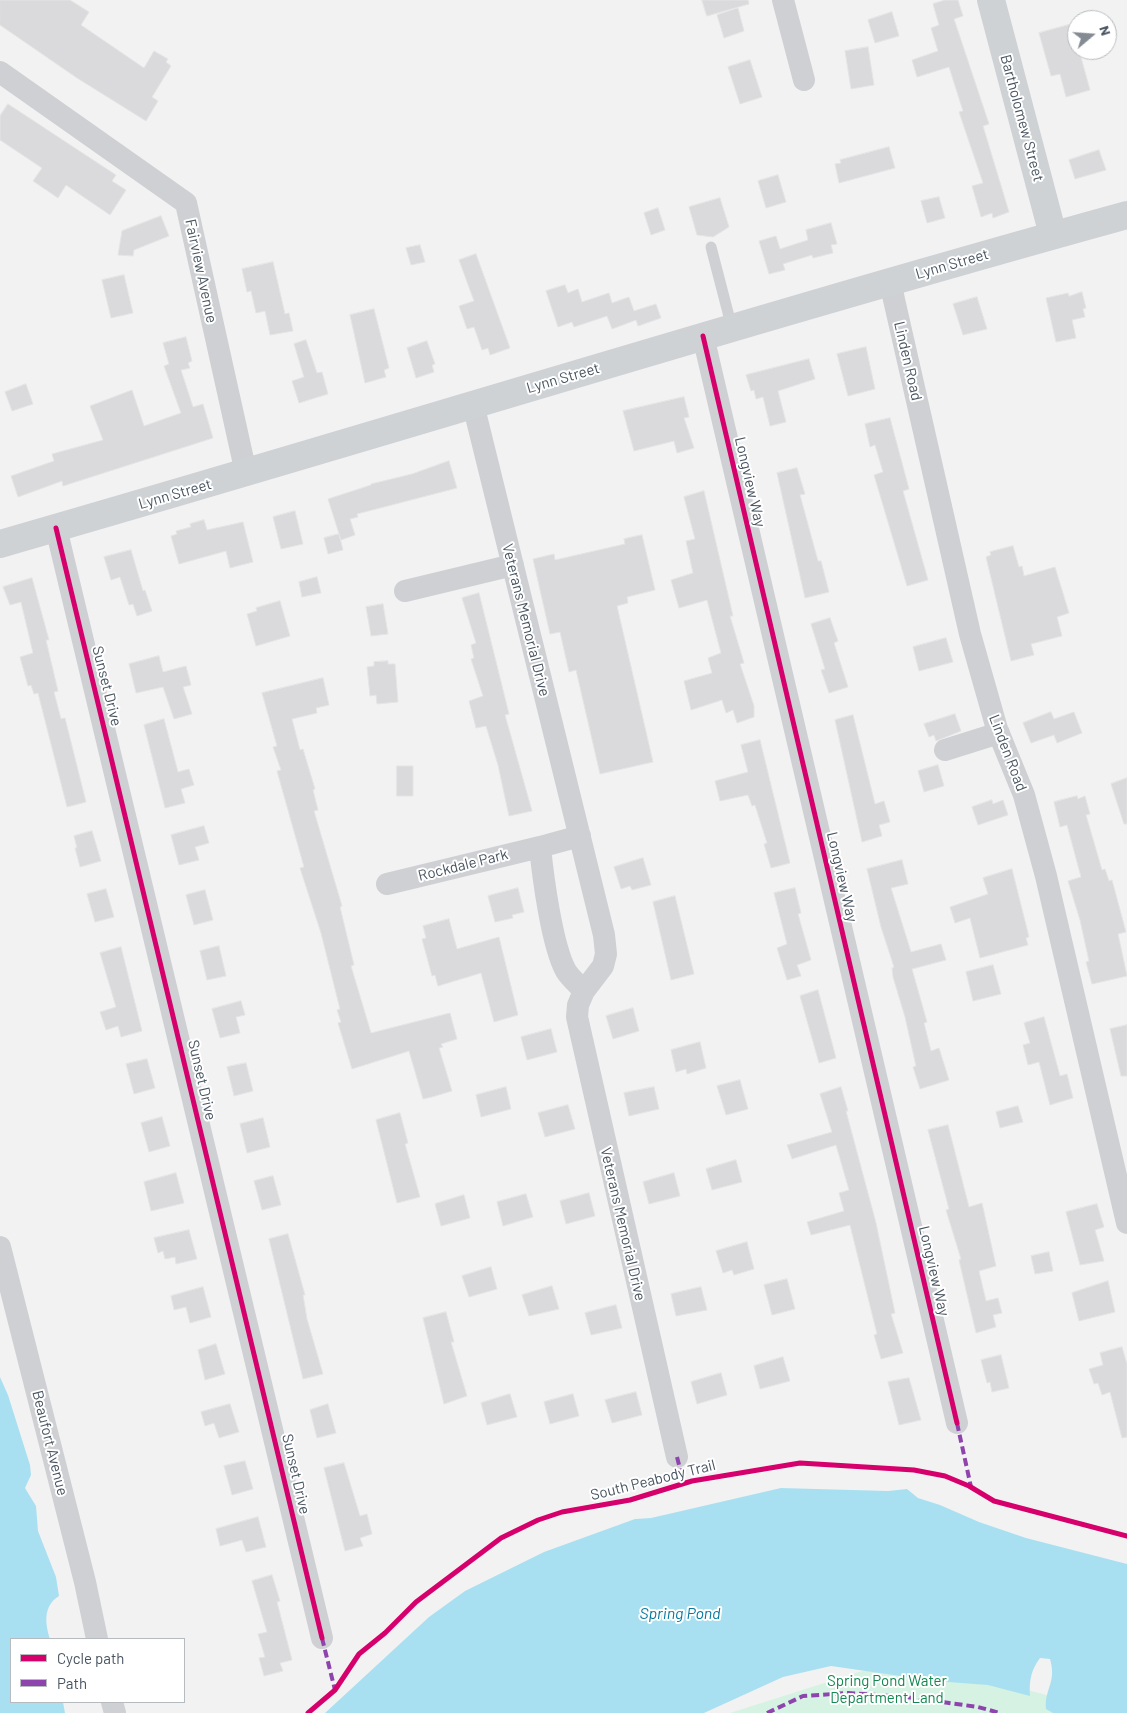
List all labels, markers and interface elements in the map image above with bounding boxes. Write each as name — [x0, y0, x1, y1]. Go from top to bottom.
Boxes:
north arrow — [1067, 10, 1117, 60]
text: N — [1096, 23, 1115, 38]
street label: Bartholomew Street — [996, 53, 1048, 183]
street label: Fairview Avenue — [181, 217, 221, 325]
street label: Lynn Street — [913, 245, 991, 283]
street label: Linden Road — [890, 320, 926, 402]
street label: Lynn Street — [524, 359, 602, 397]
street label: Longview Way — [731, 435, 769, 529]
street label: Lynn Street — [136, 475, 214, 513]
street label: Veterans Memorial Drive — [498, 542, 554, 698]
street label: Sunset Drive — [88, 644, 126, 728]
street label: Linden Road — [985, 712, 1031, 794]
street label: Longview Way — [823, 830, 861, 924]
street label: Rockdale Park — [416, 845, 510, 885]
street label: Sunset Drive — [184, 1038, 220, 1122]
street label: Veterans Memorial Drive — [597, 1146, 649, 1302]
street label: Longview Way — [915, 1224, 953, 1318]
street label: Beaufort Avenue — [28, 1389, 72, 1497]
street label: Sunset Drive — [278, 1432, 314, 1516]
street label: South Peabody Trail — [589, 1456, 717, 1504]
water label: Spring Pond — [639, 1604, 721, 1624]
legend — [10, 1638, 185, 1703]
text: Cycle path — [57, 1649, 124, 1667]
park label: Spring Pond Water Department Land — [827, 1672, 947, 1707]
text: Path — [57, 1674, 87, 1692]

